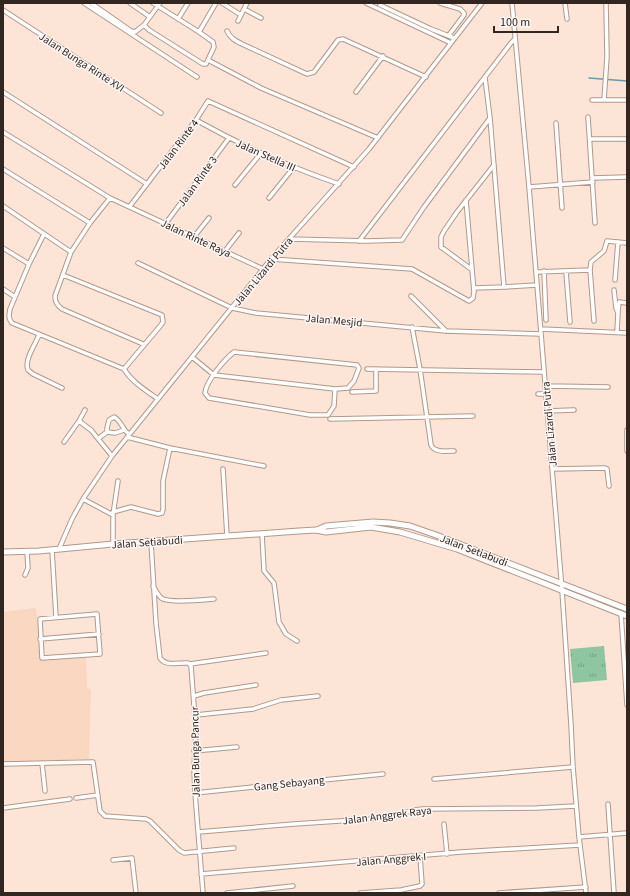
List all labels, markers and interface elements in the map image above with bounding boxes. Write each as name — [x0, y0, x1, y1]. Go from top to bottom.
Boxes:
scale bar — [494, 8, 558, 34]
text: 100 m — [500, 14, 530, 31]
street label: Jalan Bunga Rinte XVI — [36, 29, 127, 96]
street label: Jalan Rinte 4 — [155, 116, 202, 172]
street label: Jalan Stella III — [233, 136, 298, 175]
street label: Jalan Rinte 3 — [174, 153, 221, 210]
street label: Jalan Rinte Raya — [158, 216, 233, 261]
street label: Jalan Lizardi Putra — [230, 234, 296, 309]
street label: Jalan Mesjid — [305, 311, 363, 330]
street label: Jalan Lizardi Putra — [538, 381, 561, 467]
street label: Jalan Setiabudi — [438, 531, 510, 570]
street label: Jalan Setiabudi — [111, 533, 183, 552]
street label: Jalan Bunga Pancur — [187, 706, 204, 798]
street label: Gang Sebayang — [253, 772, 326, 795]
street label: Jalan Anggrek Raya — [342, 803, 432, 828]
street label: Jalan Anggrek I — [355, 849, 427, 870]

